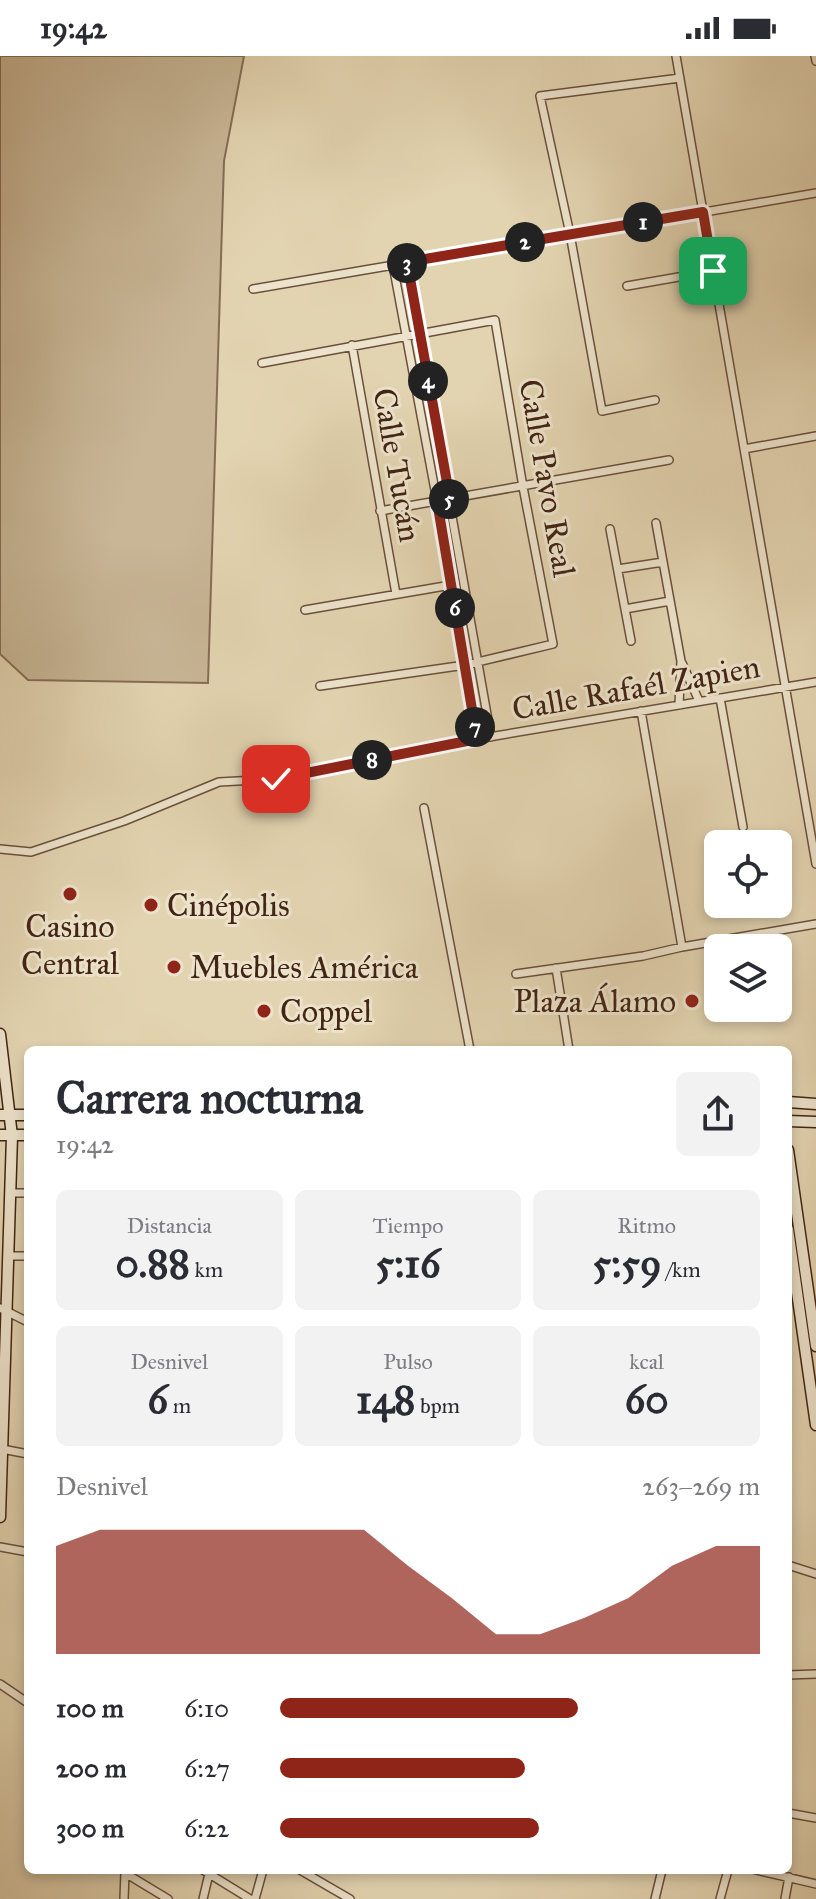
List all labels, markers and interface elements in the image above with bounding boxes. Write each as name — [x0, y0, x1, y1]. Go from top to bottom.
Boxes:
text: 19:42 — [40, 10, 107, 46]
pin: 1 — [623, 202, 663, 242]
text: 1 — [639, 208, 647, 235]
pin: 2 — [505, 222, 545, 262]
text: 2 — [520, 228, 530, 255]
pin — [679, 237, 747, 305]
pin: 3 — [387, 243, 427, 283]
text: 3 — [403, 249, 411, 276]
icon: arrive — [691, 249, 735, 293]
pin: 4 — [408, 361, 448, 401]
text: 4 — [422, 367, 434, 394]
street label: Calle Pavo Real — [510, 376, 584, 580]
street label: Calle Tucán — [364, 385, 430, 545]
pin: 5 — [429, 479, 469, 519]
text: 5 — [444, 485, 454, 512]
pin: 6 — [435, 588, 475, 628]
text: 6 — [449, 594, 461, 621]
street label: Calle Rafaél Zapien — [509, 647, 763, 729]
pin: 7 — [455, 707, 495, 747]
text: 7 — [469, 713, 481, 740]
pin: 8 — [352, 740, 392, 780]
pin — [242, 745, 310, 813]
text: 8 — [366, 746, 378, 773]
icon: check — [254, 757, 298, 801]
map controls — [704, 830, 792, 1022]
button: locate — [704, 830, 792, 918]
marker: Casino Central — [61, 885, 79, 903]
place label: Cinépolis — [167, 886, 290, 925]
marker: Cinépolis — [142, 896, 160, 914]
place label: Casino Central — [21, 907, 119, 983]
button: layers — [704, 934, 792, 1022]
place label: Muebles América — [190, 948, 419, 987]
marker: Muebles América — [165, 958, 183, 976]
place label: Plaza Álamo — [513, 982, 676, 1021]
place label: Coppel — [280, 992, 373, 1031]
marker: Plaza Álamo — [683, 992, 701, 1010]
marker: Coppel — [255, 1002, 273, 1020]
text: Carrera nocturna — [56, 1071, 363, 1125]
button: share — [676, 1072, 760, 1156]
text: 19:42 — [56, 1128, 114, 1160]
text: Distancia — [127, 1212, 212, 1239]
text: Tiempo — [373, 1212, 443, 1239]
text: Ritmo — [617, 1212, 676, 1239]
text: 0.88 — [116, 1239, 190, 1288]
text: 5:16 — [376, 1239, 440, 1288]
text: 5:59 — [593, 1239, 661, 1288]
text: km — [190, 1256, 223, 1283]
text: /km — [661, 1256, 701, 1283]
text: Desnivel — [131, 1348, 208, 1375]
text: Pulso — [383, 1348, 433, 1375]
text: kcal — [629, 1348, 664, 1375]
text: 6 — [147, 1375, 168, 1424]
text: 148 — [356, 1375, 415, 1424]
text: 60 — [625, 1375, 669, 1424]
text: m — [168, 1392, 191, 1419]
text: bpm — [415, 1392, 460, 1419]
text: Desnivel — [56, 1470, 148, 1502]
text: 263–269 m — [642, 1470, 760, 1502]
text: 100 m — [56, 1692, 124, 1724]
text: 6:10 — [184, 1692, 229, 1724]
text: 200 m — [56, 1752, 127, 1784]
text: 6:27 — [184, 1752, 230, 1784]
text: 300 m — [56, 1812, 124, 1844]
text: 6:22 — [184, 1812, 229, 1844]

